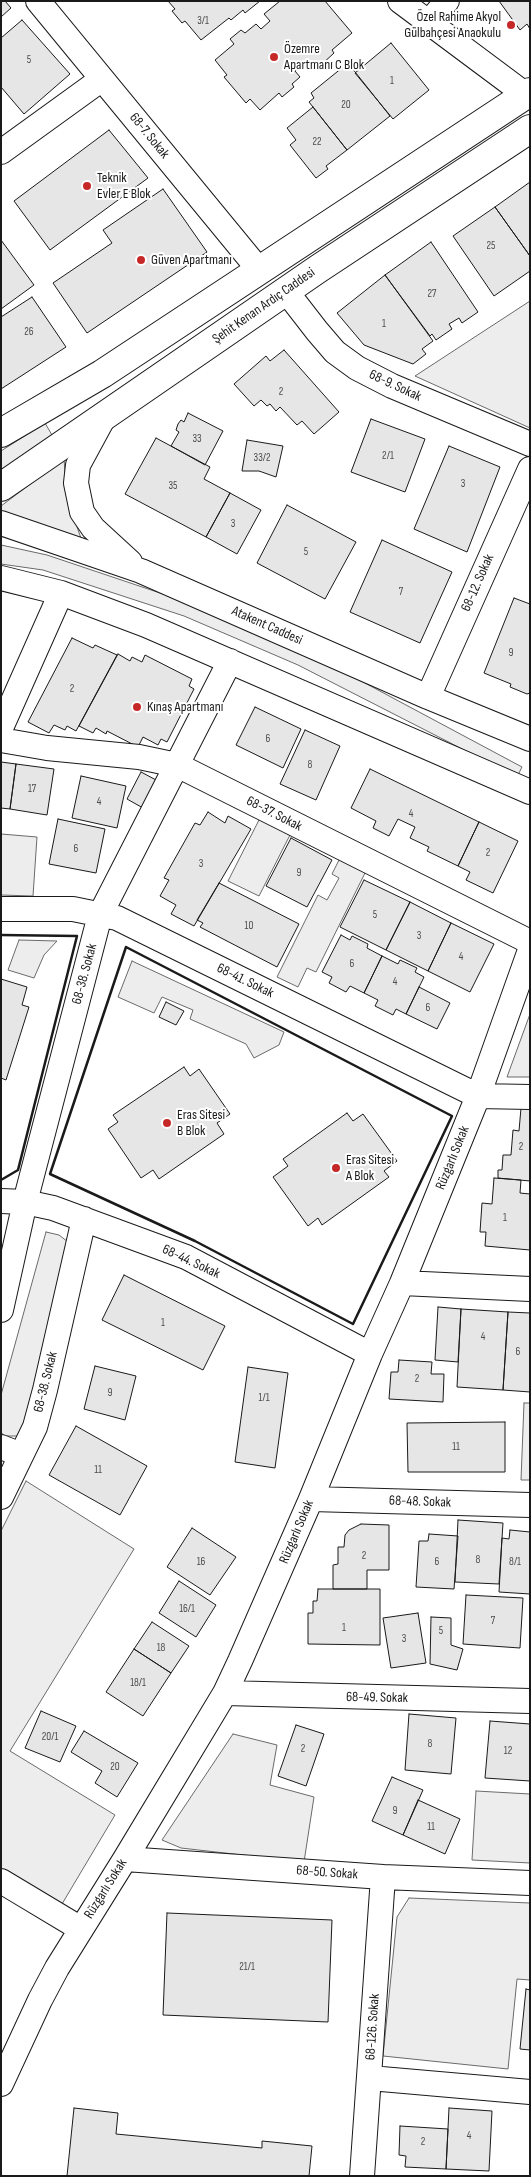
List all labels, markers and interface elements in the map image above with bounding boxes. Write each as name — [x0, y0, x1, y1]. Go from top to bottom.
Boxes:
place label: Özel Rahime Akyol Gülbahçesi Anaokulu — [404, 9, 501, 41]
house number: 3/1 — [197, 14, 209, 28]
marker: Özel Rahime Akyol Gülbahçesi Anaokulu — [505, 19, 517, 31]
place label: Özemre Apartmanı C Blok — [284, 41, 364, 74]
marker: Özemre Apartmanı C Blok — [268, 51, 280, 63]
house number: 5 — [27, 53, 31, 67]
house number: 1 — [390, 74, 394, 88]
house number: 20 — [341, 98, 351, 112]
street label: 68-7. Sokak — [126, 110, 172, 162]
house number: 22 — [312, 135, 322, 149]
place label: Teknik Evler E Blok — [97, 170, 151, 202]
marker: Teknik Evler E Blok — [81, 180, 93, 192]
house number: 25 — [487, 239, 495, 253]
place label: Güven Apartmanı — [151, 252, 232, 268]
marker: Güven Apartmanı — [135, 254, 147, 266]
street label: Şehit Kenan Ardıç Caddesi — [210, 264, 318, 348]
house number: 27 — [428, 287, 436, 301]
house number: 1 — [382, 317, 386, 331]
house number: 26 — [24, 325, 34, 339]
street label: 68-9. Sokak — [366, 367, 424, 405]
house number: 2 — [279, 385, 283, 399]
house number: 33 — [192, 432, 202, 446]
house number: 2/1 — [382, 449, 394, 463]
house number: 33/2 — [254, 451, 270, 465]
house number: 3 — [461, 477, 465, 491]
house number: 35 — [168, 479, 178, 493]
house number: 3 — [231, 517, 235, 531]
house number: 5 — [304, 545, 308, 559]
street label: 68-12. Sokak — [458, 552, 498, 614]
house number: 7 — [399, 585, 403, 599]
street label: Atakent Caddesi — [229, 603, 305, 649]
house number: 9 — [509, 646, 513, 660]
house number: 2 — [70, 682, 74, 696]
place label: Kınaş Apartmanı — [147, 699, 223, 715]
marker: Kınaş Apartmanı — [131, 701, 143, 713]
house number: 6 — [266, 732, 270, 746]
house number: 8 — [308, 758, 312, 772]
house number: 17 — [28, 782, 36, 796]
street label: 68-37. Sokak — [243, 793, 305, 835]
house number: 4 — [97, 795, 101, 809]
house number: 4 — [409, 807, 413, 821]
house number: 6 — [74, 842, 78, 856]
house number: 2 — [486, 846, 490, 860]
house number: 3 — [199, 857, 203, 871]
house number: 9 — [297, 866, 301, 880]
house number: 5 — [373, 908, 377, 922]
house number: 10 — [245, 919, 253, 933]
house number: 3 — [417, 929, 421, 943]
street label: 68-38. Sokak — [69, 942, 101, 1006]
house number: 4 — [459, 950, 463, 964]
house number: 6 — [350, 957, 354, 971]
street label: 68-41. Sokak — [214, 960, 276, 1002]
house number: 4 — [393, 975, 397, 989]
house number: 6 — [426, 1001, 430, 1015]
place label: Eras Sitesi B Blok — [177, 1107, 225, 1140]
marker: Eras Sitesi B Blok — [161, 1117, 173, 1129]
street label: Rüzgarlı Sokak — [433, 1124, 473, 1192]
house number: 2 — [519, 1140, 523, 1154]
place label: Eras Sitesi A Blok — [346, 1152, 394, 1184]
marker: Eras Sitesi A Blok — [330, 1162, 342, 1174]
house number: 1 — [503, 1211, 507, 1225]
street label: 68-44. Sokak — [159, 1241, 223, 1283]
house number: 1 — [161, 1316, 165, 1330]
house number: 4 — [481, 1330, 485, 1344]
house number: 6 — [516, 1345, 520, 1359]
street label: 68-38. Sokak — [30, 1350, 62, 1414]
house number: 2 — [415, 1372, 419, 1386]
house number: 9 — [108, 1386, 112, 1400]
house number: 1/1 — [258, 1391, 270, 1405]
house number: 11 — [452, 1440, 460, 1454]
house number: 11 — [94, 1463, 102, 1477]
street label: 68-48. Sokak — [389, 1493, 451, 1511]
street label: Rüzgarlı Sokak — [276, 1498, 318, 1566]
house number: 2 — [362, 1549, 366, 1563]
house number: 8 — [476, 1553, 480, 1567]
house number: 16 — [197, 1555, 205, 1569]
house number: 6 — [435, 1555, 439, 1569]
house number: 8/1 — [509, 1555, 521, 1569]
house number: 16/1 — [179, 1602, 195, 1616]
house number: 7 — [491, 1614, 495, 1628]
house number: 1 — [342, 1621, 346, 1635]
house number: 5 — [439, 1624, 443, 1638]
house number: 3 — [402, 1632, 406, 1646]
house number: 18 — [157, 1641, 165, 1655]
house number: 18/1 — [130, 1676, 146, 1690]
street label: 68-49. Sokak — [346, 1689, 408, 1707]
house number: 20/1 — [42, 1730, 58, 1744]
house number: 8 — [428, 1737, 432, 1751]
house number: 2 — [301, 1742, 305, 1756]
house number: 12 — [504, 1744, 512, 1758]
house number: 20 — [110, 1760, 120, 1774]
house number: 9 — [393, 1804, 397, 1818]
house number: 11 — [427, 1820, 435, 1834]
street label: Rüzgarlı Sokak — [81, 1856, 131, 1922]
street label: 68-50. Sokak — [296, 1862, 358, 1884]
house number: 21/1 — [239, 1960, 255, 1974]
street label: 68-126. Sokak — [362, 1993, 384, 2061]
house number: 4 — [467, 2129, 471, 2143]
house number: 2 — [421, 2135, 425, 2149]

